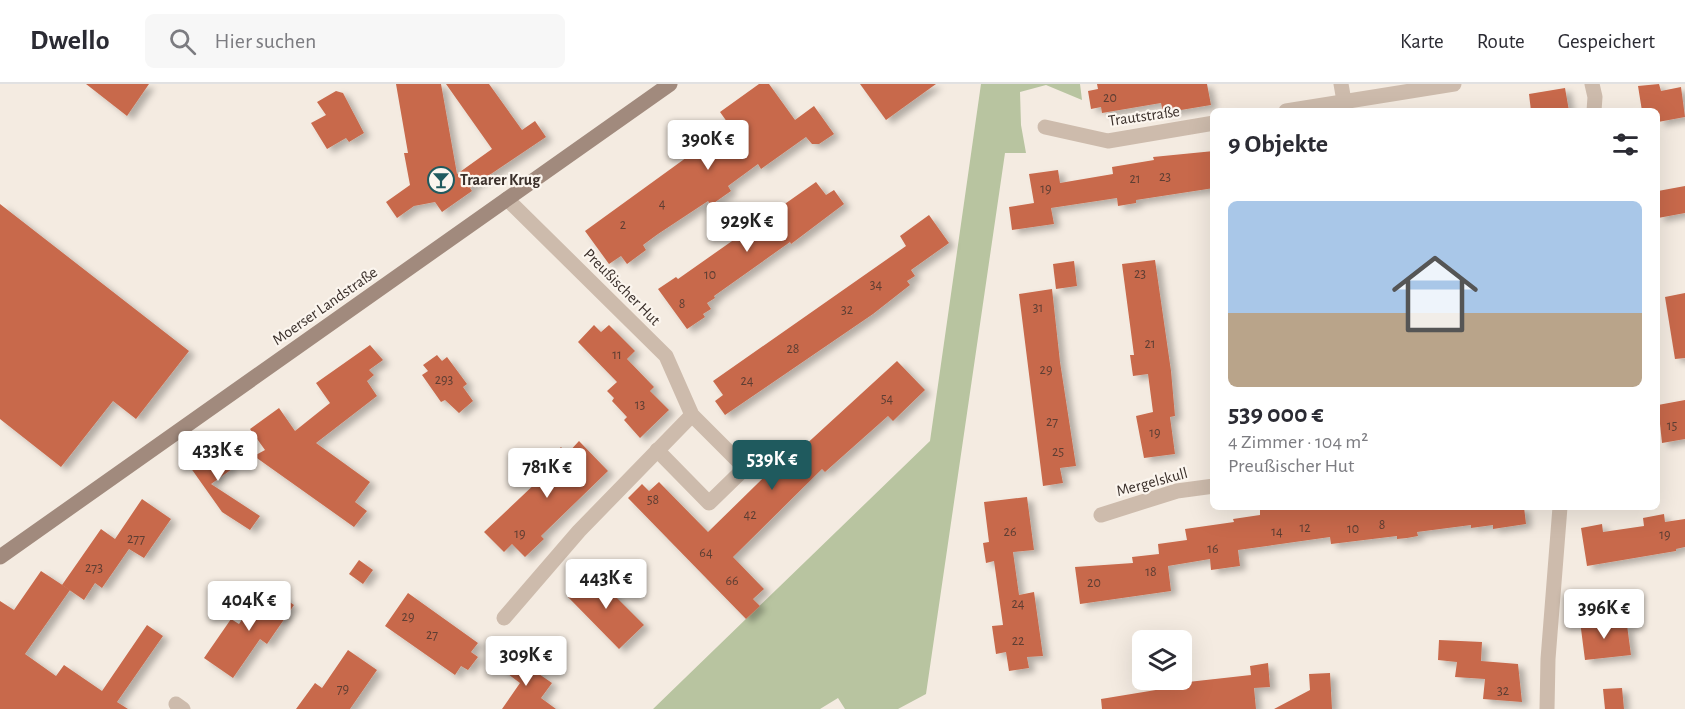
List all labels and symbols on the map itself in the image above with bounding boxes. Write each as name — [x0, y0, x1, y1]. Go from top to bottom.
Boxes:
house number: 20 — [1103, 91, 1117, 105]
street label: Trautstraße — [1107, 103, 1181, 129]
pin: 390K € — [659, 120, 757, 171]
bar icon: Traarer Krug — [426, 165, 456, 195]
house number: 23 — [1159, 170, 1171, 184]
place label: Traarer Krug — [460, 172, 541, 188]
house number: 21 — [1129, 172, 1141, 186]
house number: 19 — [1040, 182, 1052, 196]
house number: 4 — [659, 197, 666, 211]
pin: 929K € — [698, 202, 796, 253]
house number: 2 — [620, 218, 626, 232]
street label: Preußischer Hut — [581, 246, 663, 328]
street label: Moerser Landstraße — [270, 264, 380, 348]
house number: 23 — [1134, 267, 1146, 281]
house number: 10 — [704, 268, 716, 282]
house number: 34 — [870, 278, 883, 292]
house number: 8 — [679, 297, 685, 311]
house number: 31 — [1033, 301, 1043, 315]
house number: 32 — [841, 303, 853, 317]
house number: 21 — [1144, 337, 1156, 351]
house number: 28 — [786, 342, 800, 356]
house number: 11 — [612, 348, 622, 362]
house number: 29 — [1040, 363, 1052, 377]
house number: 293 — [435, 373, 454, 387]
house number: 24 — [740, 374, 754, 388]
house number: 54 — [881, 392, 894, 406]
house number: 13 — [635, 398, 646, 412]
house number: 27 — [1046, 415, 1058, 429]
house number: 15 — [1667, 419, 1677, 433]
house number: 19 — [1149, 426, 1161, 440]
pin: 433K € — [169, 431, 267, 482]
pin: 539K € — [723, 440, 821, 491]
house number: 25 — [1052, 445, 1064, 459]
pin: 781K € — [498, 448, 596, 499]
street label: Mergelskull — [1115, 465, 1189, 499]
house number: 58 — [647, 493, 659, 507]
house number: 42 — [743, 508, 757, 522]
house number: 8 — [1379, 518, 1385, 532]
house number: 12 — [1299, 521, 1311, 535]
house number: 10 — [1347, 522, 1359, 536]
house number: 26 — [1004, 525, 1016, 539]
house number: 14 — [1271, 525, 1283, 539]
house number: 19 — [514, 527, 526, 541]
house number: 19 — [1659, 528, 1671, 542]
house number: 277 — [127, 532, 145, 546]
house number: 16 — [1207, 542, 1219, 556]
house number: 64 — [699, 546, 713, 560]
pin: 443K € — [557, 559, 655, 610]
house number: 273 — [85, 561, 103, 575]
house number: 18 — [1145, 565, 1157, 579]
house number: 66 — [725, 574, 739, 588]
house number: 20 — [1087, 576, 1101, 590]
pin: 404K € — [200, 581, 298, 632]
pin: 396K € — [1555, 589, 1653, 640]
house number: 24 — [1011, 597, 1025, 611]
house number: 29 — [402, 610, 414, 624]
house number: 27 — [426, 628, 438, 642]
house number: 22 — [1012, 634, 1024, 648]
pin: 309K € — [477, 636, 575, 687]
house number: 79 — [337, 682, 349, 696]
house number: 32 — [1497, 684, 1509, 698]

